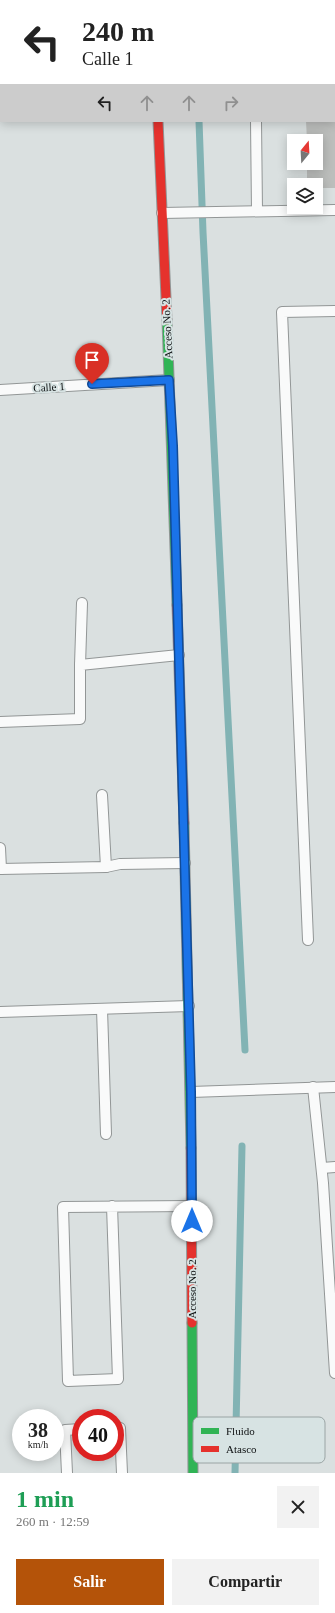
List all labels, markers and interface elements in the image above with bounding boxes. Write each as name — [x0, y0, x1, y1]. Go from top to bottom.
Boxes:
icon: left — [16, 16, 68, 68]
text: 240 m — [82, 16, 154, 47]
text: Calle 1 — [82, 49, 134, 69]
icon: left — [94, 92, 116, 114]
icon: ahead — [136, 92, 158, 114]
icon: ahead — [178, 92, 200, 114]
icon: right — [220, 92, 242, 114]
north arrow — [287, 134, 323, 170]
map controls — [287, 134, 323, 214]
button: layers — [287, 178, 323, 214]
street label: Acceso No. 2 — [159, 299, 175, 359]
pin — [75, 343, 109, 384]
icon: arrive — [81, 349, 103, 371]
street label: Calle 1 — [33, 380, 65, 394]
position arrow — [171, 1200, 213, 1242]
street label: Acceso No. 2 — [186, 1259, 198, 1319]
speed limit sign: 40 — [72, 1409, 124, 1461]
legend — [193, 1417, 325, 1463]
text: 38 — [28, 1419, 48, 1441]
text: Fluido — [226, 1425, 255, 1437]
text: km/h — [28, 1439, 48, 1450]
text: Atasco — [226, 1443, 257, 1455]
text: 1 min — [16, 1486, 74, 1512]
button: close — [277, 1486, 319, 1528]
text: 260 m · 12:59 — [16, 1514, 89, 1529]
button: Salir — [16, 1559, 164, 1605]
button: Compartir — [172, 1559, 319, 1605]

